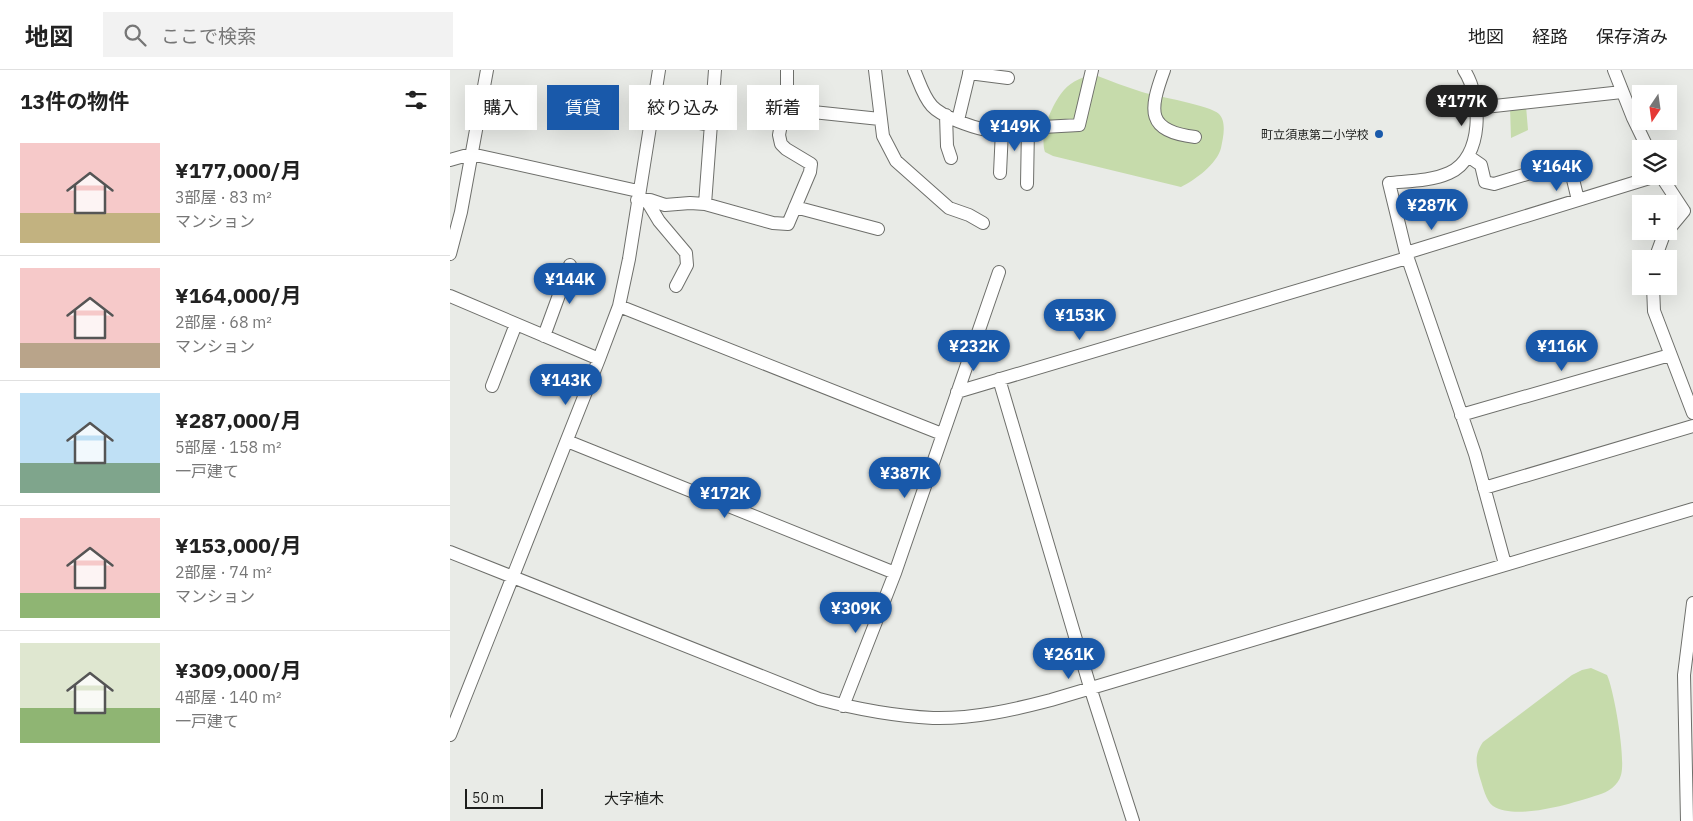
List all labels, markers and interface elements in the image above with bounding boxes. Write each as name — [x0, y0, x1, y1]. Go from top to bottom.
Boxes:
search box — [103, 12, 453, 57]
text: 地図 — [25, 20, 73, 52]
icon: search — [121, 21, 149, 49]
text: ここで検索 — [161, 24, 256, 48]
text: 地図 — [1468, 25, 1504, 48]
text: 経路 — [1532, 25, 1568, 48]
text: 保存済み — [1596, 25, 1668, 48]
chip: 購入 — [465, 85, 537, 130]
chip: 賃貸 — [547, 85, 619, 130]
chip: 絞り込み — [629, 85, 737, 130]
chip: 新着 — [747, 85, 819, 130]
pin: ¥177K — [1427, 85, 1497, 127]
north arrow — [1632, 85, 1678, 130]
map controls — [1632, 85, 1677, 295]
icon: filters — [402, 86, 430, 114]
text: 13件の物件 — [20, 87, 129, 115]
text: ¥177K — [1437, 91, 1487, 111]
pin: ¥149K — [980, 109, 1050, 152]
text: ¥149K — [990, 116, 1040, 136]
place label: 町立須恵第二小学校 — [1261, 127, 1369, 142]
marker: 町立須恵第二小学校 — [1373, 128, 1385, 140]
button: layers — [1632, 140, 1677, 185]
pin: ¥164K — [1522, 150, 1592, 192]
text: ¥177,000/月 — [175, 156, 301, 184]
text: ¥164K — [1532, 156, 1582, 176]
icon: home — [60, 163, 120, 223]
text: 3部屋 · 83 m² — [175, 187, 272, 207]
pin: ¥287K — [1397, 189, 1467, 231]
text: ¥287K — [1407, 195, 1457, 215]
button: + — [1632, 195, 1677, 240]
text: マンション — [175, 211, 255, 231]
button: − — [1632, 250, 1677, 295]
pin: ¥144K — [535, 262, 605, 305]
text: ¥144K — [545, 269, 595, 289]
text: ¥164,000/月 — [175, 281, 301, 309]
icon: home — [60, 288, 120, 348]
pin: ¥153K — [1045, 298, 1115, 341]
text: ¥153K — [1055, 305, 1105, 325]
text: 2部屋 · 68 m² — [175, 312, 272, 332]
pin: ¥232K — [939, 330, 1009, 372]
pin: ¥116K — [1527, 330, 1597, 372]
text: マンション — [175, 336, 255, 356]
text: ¥232K — [949, 336, 999, 356]
text: ¥116K — [1537, 336, 1587, 356]
pin: ¥143K — [531, 364, 601, 406]
text: ¥143K — [541, 370, 591, 390]
text: ¥287,000/月 — [175, 406, 301, 434]
icon: home — [60, 413, 120, 473]
text: 5部屋 · 158 m² — [175, 437, 281, 457]
pin: ¥387K — [870, 456, 940, 499]
text: 一戸建て — [175, 461, 239, 481]
text: ¥387K — [880, 463, 930, 483]
pin: ¥172K — [690, 476, 760, 519]
text: ¥172K — [700, 483, 750, 503]
text: ¥153,000/月 — [175, 531, 301, 559]
icon: home — [60, 538, 120, 598]
text: 2部屋 · 74 m² — [175, 562, 272, 582]
text: マンション — [175, 586, 255, 606]
pin: ¥309K — [821, 592, 891, 634]
text: ¥309K — [831, 598, 881, 618]
pin: ¥261K — [1034, 638, 1104, 680]
text: ¥261K — [1044, 644, 1094, 664]
text: ¥309,000/月 — [175, 656, 301, 684]
icon: home — [60, 663, 120, 723]
text: 4部屋 · 140 m² — [175, 687, 281, 707]
text: 一戸建て — [175, 711, 239, 731]
scale bar — [465, 786, 542, 809]
text: 50 m — [472, 789, 504, 807]
district label: 大字植木 — [604, 789, 664, 808]

